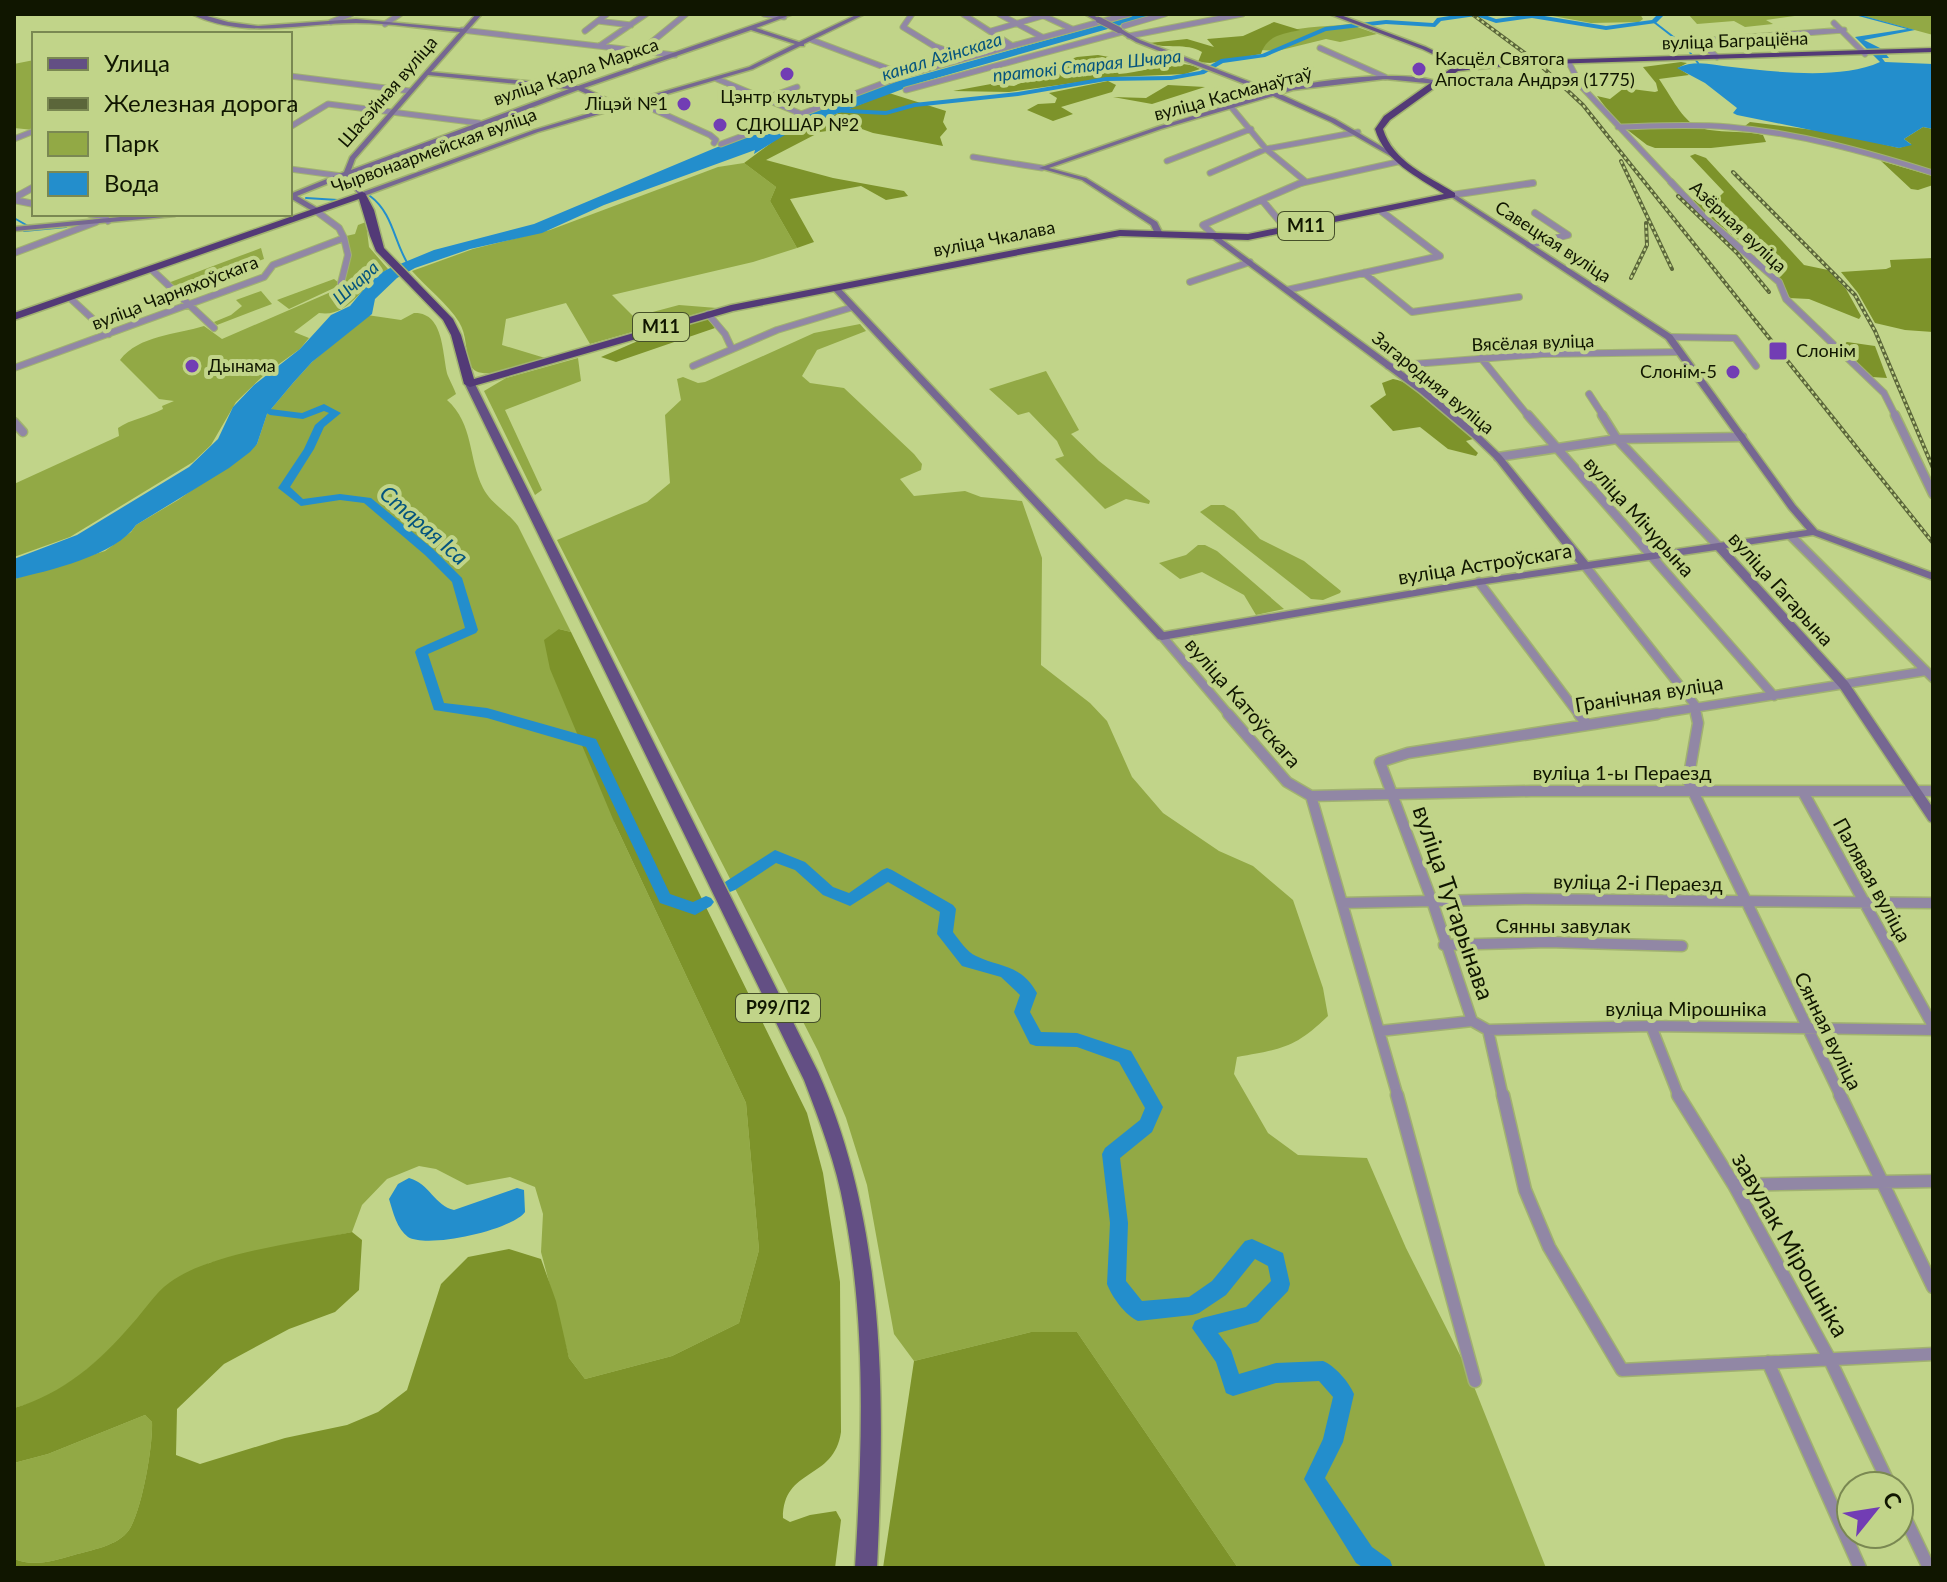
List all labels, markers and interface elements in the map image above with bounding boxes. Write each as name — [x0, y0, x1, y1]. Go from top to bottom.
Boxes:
street label: вуліца Баграціёна — [1661, 26, 1809, 54]
water label: канал Агінскага — [879, 27, 1005, 85]
street label: Шасэйная вуліца — [333, 31, 442, 151]
legend — [32, 32, 292, 216]
street label: вуліца Карла Маркса — [490, 32, 661, 110]
water label: пратокі Старая Шчара — [992, 44, 1182, 86]
place label: Касцёл Святога Апостала Андрэя (1775) — [1435, 47, 1635, 90]
text: Улица — [104, 48, 170, 77]
marker: Касцёл Святога Апостала Андрэя (1775) — [1410, 60, 1428, 78]
street label: вуліца Касманаўтаў — [1151, 61, 1315, 125]
marker: Цэнтр культуры — [778, 65, 796, 83]
place label: Цэнтр культуры — [720, 85, 854, 107]
text: Железная дорога — [104, 88, 299, 117]
place label: Ліцэй №1 — [584, 92, 668, 114]
marker: Ліцэй №1 — [675, 95, 693, 113]
street label: Чырвонаармейская вуліца — [328, 103, 539, 197]
place label: СДЮШАР №2 — [736, 113, 859, 135]
marker: СДЮШАР №2 — [711, 116, 729, 134]
text: Парк — [104, 128, 160, 157]
text: Вода — [104, 168, 159, 197]
street label: Азёрная вуліца — [1686, 176, 1792, 277]
street label: Савецкая вуліца — [1491, 195, 1616, 287]
road number: М11 — [1278, 212, 1334, 240]
street label: вуліца Чкалава — [931, 215, 1057, 261]
street label: вуліца Чарняхоўскага — [88, 250, 261, 334]
water label: Шчара — [328, 256, 383, 309]
road number: М11 — [633, 313, 689, 341]
street label: Загародняя вуліца — [1368, 326, 1499, 438]
street label: Вясёлая вуліца — [1471, 329, 1595, 355]
place label: Слонім — [1796, 339, 1856, 361]
marker: Слонім — [1767, 340, 1789, 362]
place label: Дынама — [208, 354, 276, 376]
marker: Дынама — [183, 357, 201, 375]
place label: Слонім-5 — [1640, 360, 1717, 382]
marker: Слонім-5 — [1724, 363, 1742, 381]
street label: вуліца Мічурына — [1580, 451, 1700, 581]
water label: Старая Іса — [375, 479, 474, 570]
street label: вуліца Гагарына — [1724, 526, 1839, 650]
street label: вуліца Астроўскага — [1396, 537, 1574, 589]
street label: вуліца Катоўскага — [1181, 632, 1307, 772]
street label: Гранічная вуліца — [1573, 669, 1725, 717]
street label: вуліца 1-ы Пераезд — [1532, 760, 1712, 784]
street label: вуліца Тутарынава — [1408, 801, 1501, 1004]
street label: Палявая вуліца — [1829, 813, 1917, 946]
street label: вуліца 2-і Пераезд — [1553, 869, 1723, 895]
street label: Сянны завулак — [1495, 913, 1631, 937]
street label: Сянная вуліца — [1790, 968, 1868, 1093]
road number: Р99/П2 — [736, 994, 820, 1022]
street label: вуліца Мірошніка — [1605, 996, 1767, 1020]
street label: завулак Мірошніка — [1727, 1147, 1856, 1342]
north arrow — [1835, 1470, 1915, 1550]
text: С — [1877, 1487, 1908, 1513]

